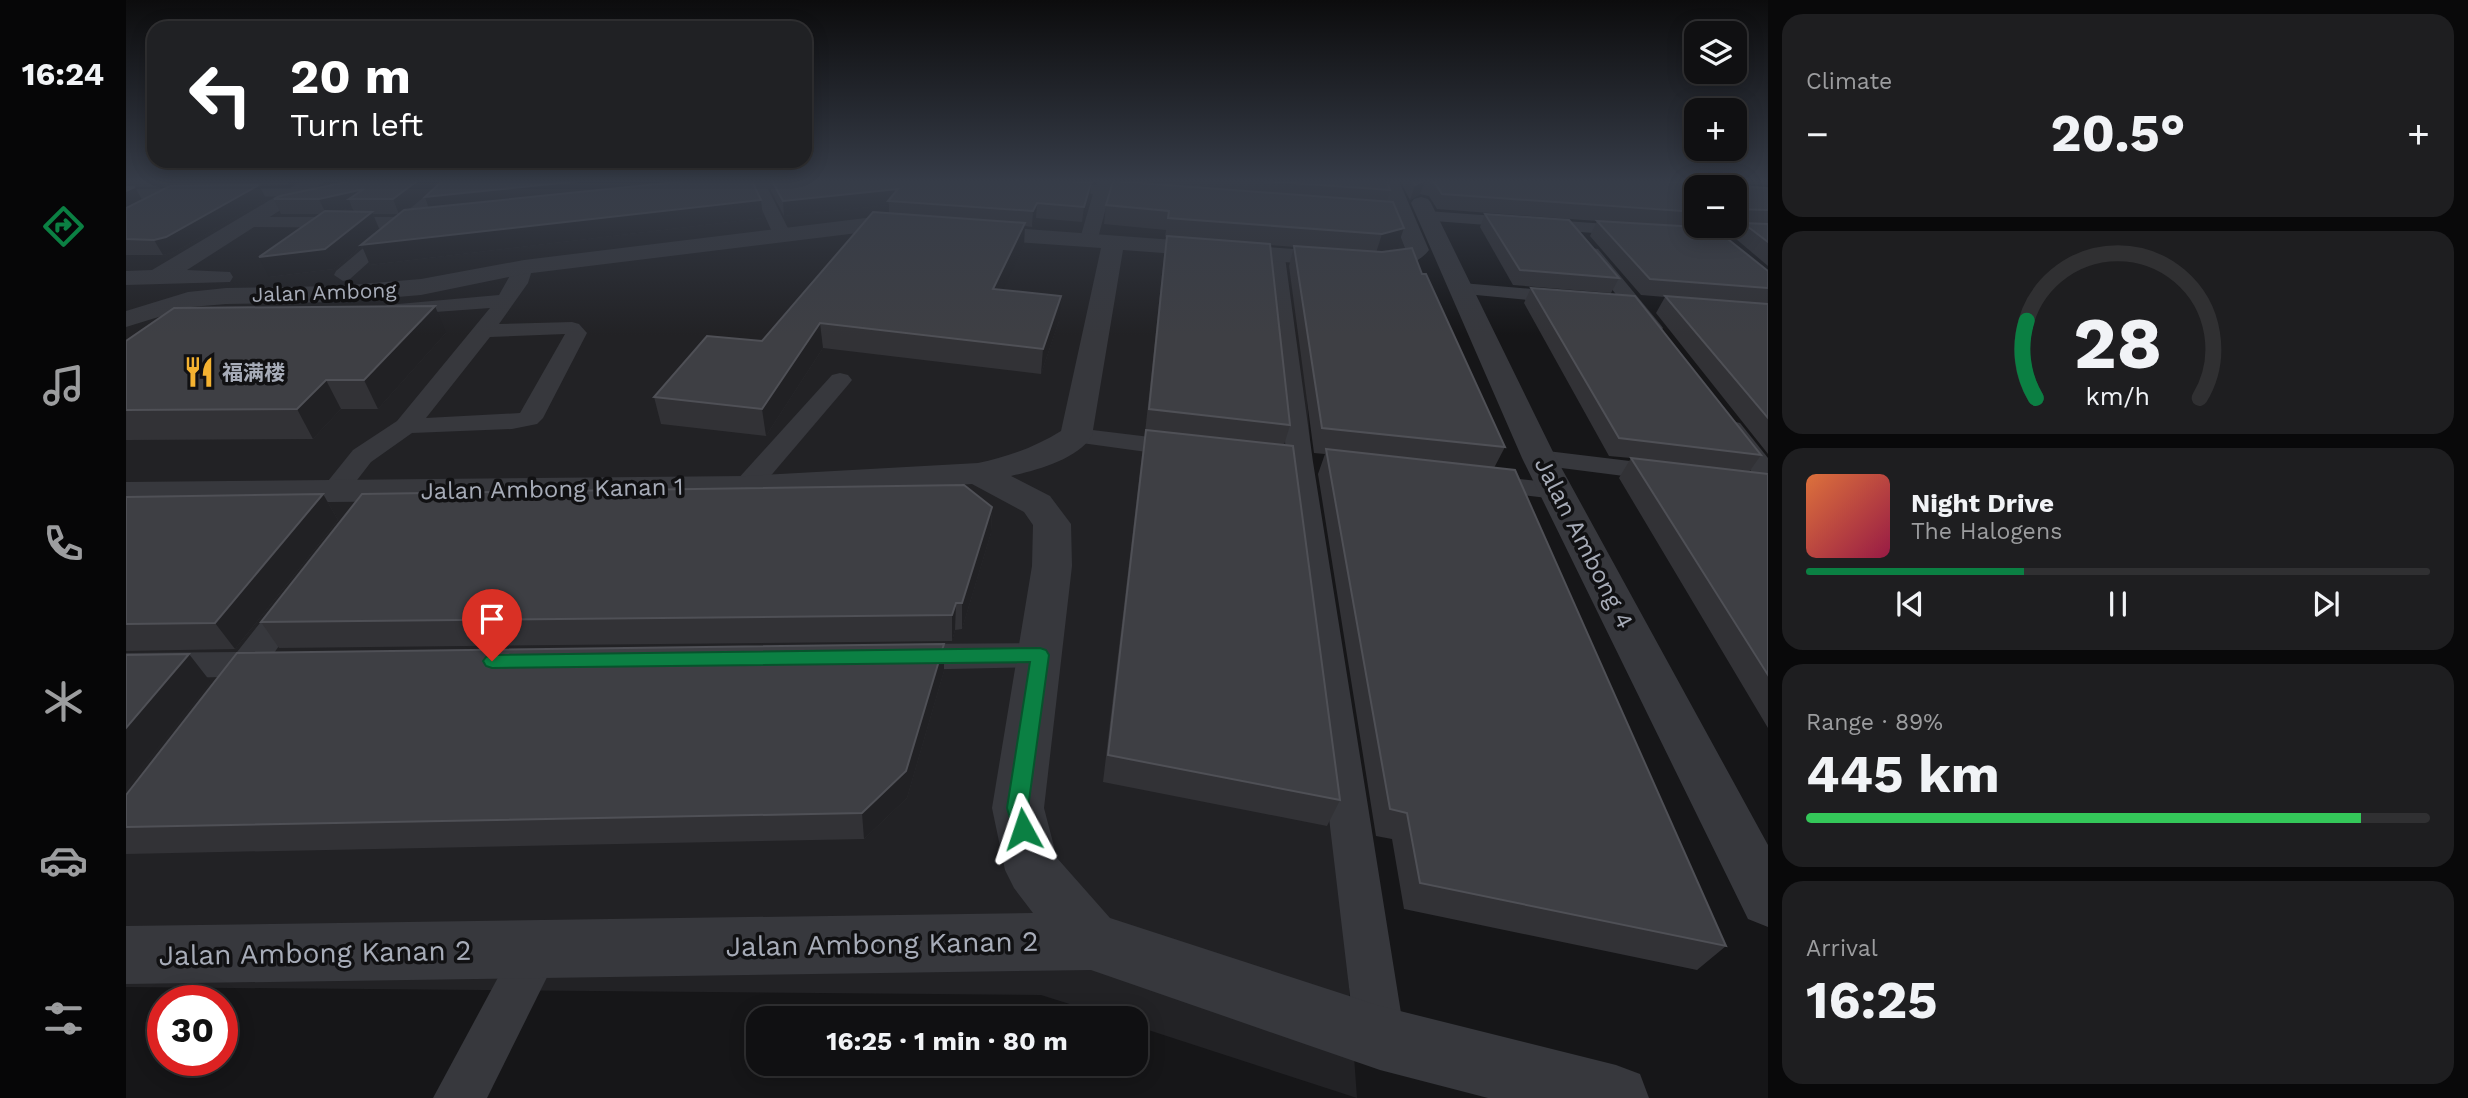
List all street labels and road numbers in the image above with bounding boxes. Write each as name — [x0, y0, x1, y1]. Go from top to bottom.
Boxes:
street label: Jalan Ambong — [251, 277, 398, 307]
street label: Jalan Ambong 4 — [1529, 453, 1639, 633]
street label: Jalan Ambong Kanan 1 — [420, 473, 684, 505]
street label: Jalan Ambong Kanan 2 — [725, 925, 1039, 963]
street label: Jalan Ambong Kanan 2 — [158, 934, 472, 972]

